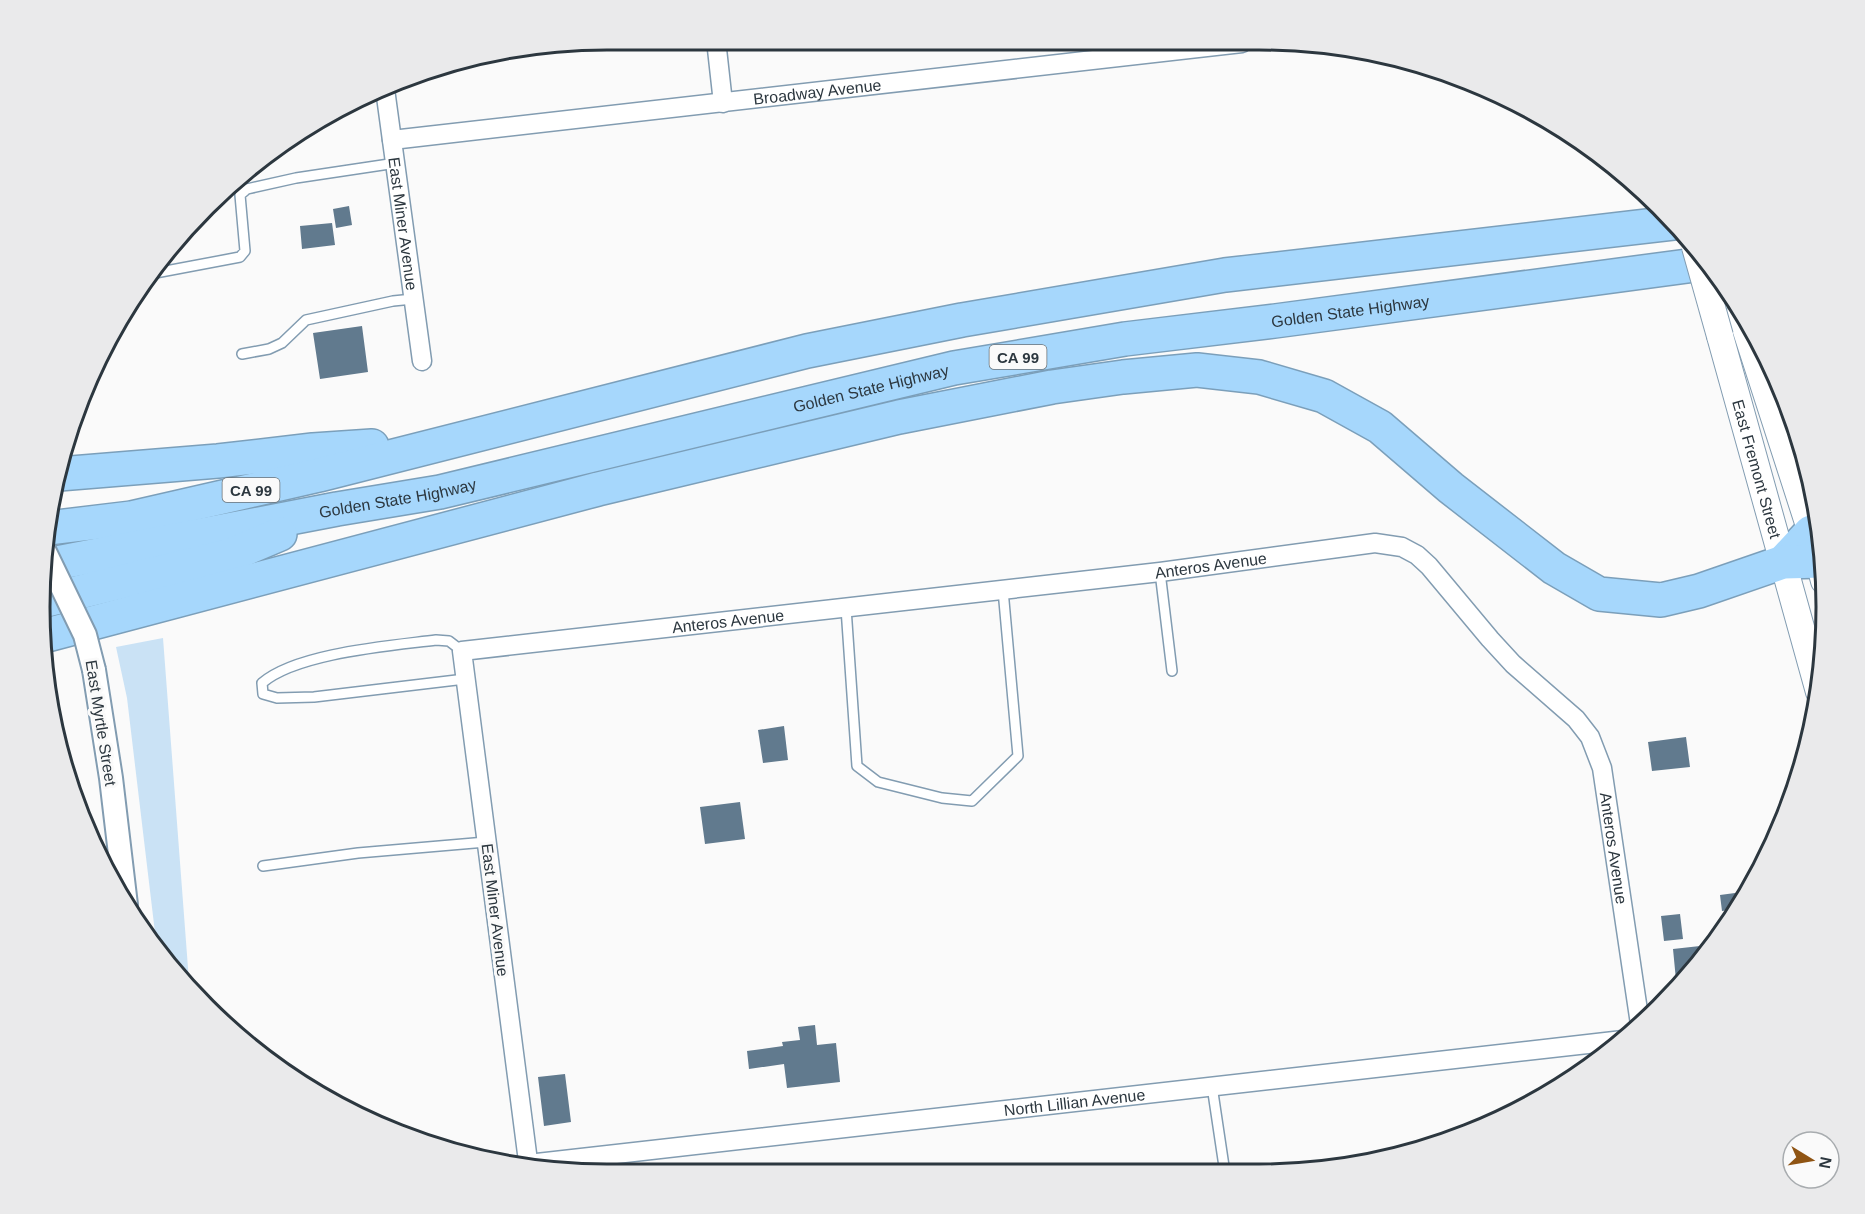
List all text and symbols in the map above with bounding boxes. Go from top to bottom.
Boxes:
street label: Broadway Avenue [752,76,882,107]
street label: East Miner Avenue [386,156,421,291]
street label: Golden State Highway [1270,292,1430,330]
road number: CA 99 [990,345,1046,369]
street label: Golden State Highway [791,361,950,415]
street label: East Fremont Street [1730,398,1785,541]
street label: Golden State Highway [318,475,478,521]
road number: CA 99 [222,478,280,502]
street label: Anteros Avenue [1154,549,1268,581]
street label: Anteros Avenue [671,606,785,636]
street label: East Myrtle Street [83,659,119,788]
street label: Anteros Avenue [1597,791,1631,905]
street label: East Miner Avenue [478,842,512,978]
street label: North Lillian Avenue [1003,1086,1146,1119]
north arrow [1781,1130,1841,1190]
text: N [1816,1155,1835,1170]

